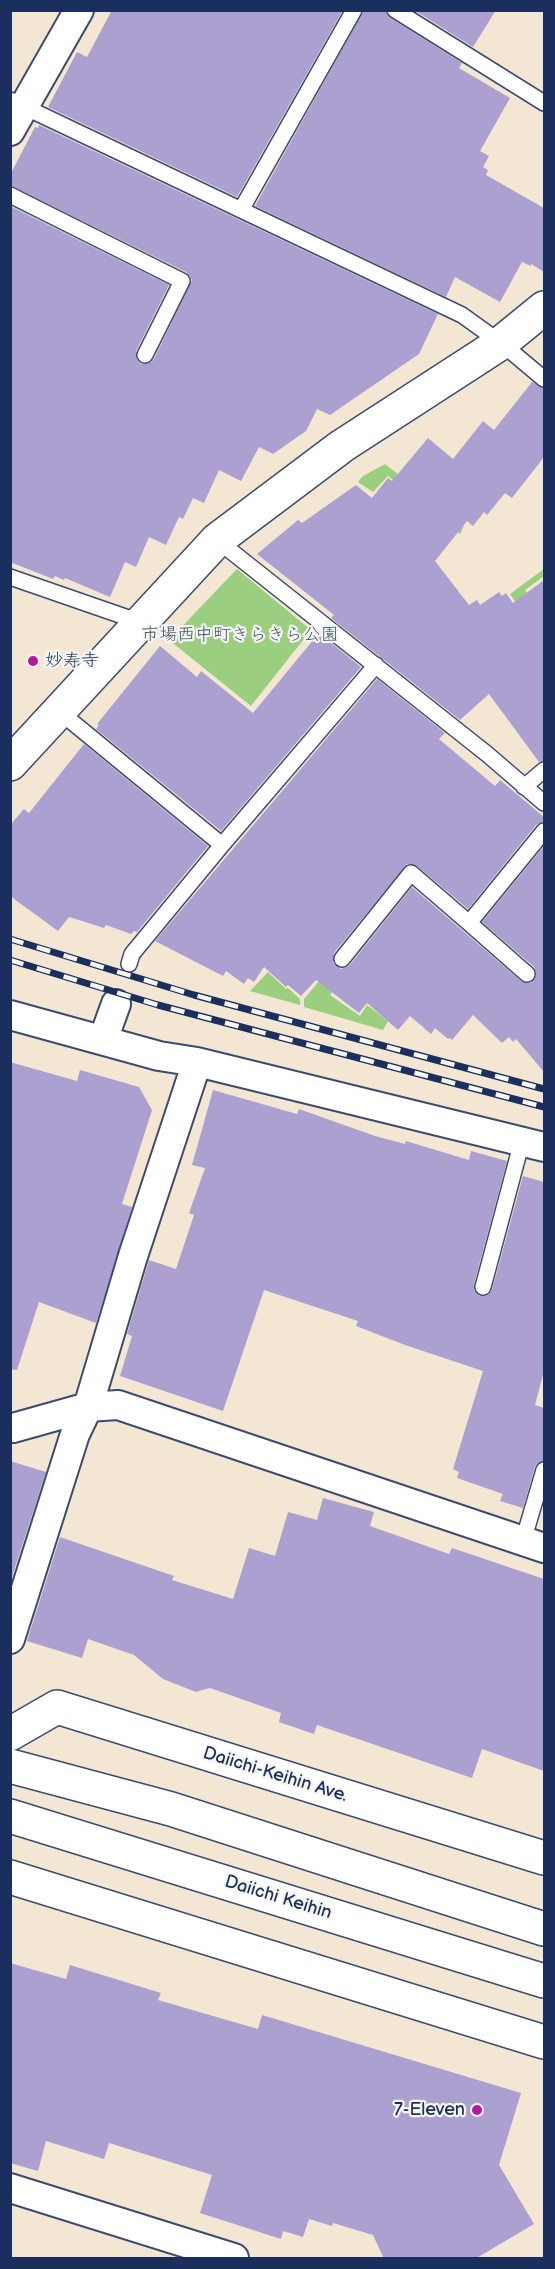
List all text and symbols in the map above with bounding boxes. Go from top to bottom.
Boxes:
park label: 市場西中町きらきら公園 [141,624,339,646]
place label: 妙寿寺 [45,650,99,672]
marker: 妙寿寺 [26,654,40,668]
street label: Daiichi-Keihin Ave. [200,1743,350,1807]
street label: Daiichi Keihin [222,1871,334,1925]
place label: 7-Eleven [394,2099,465,2121]
marker: 7-Eleven [470,2103,484,2117]

